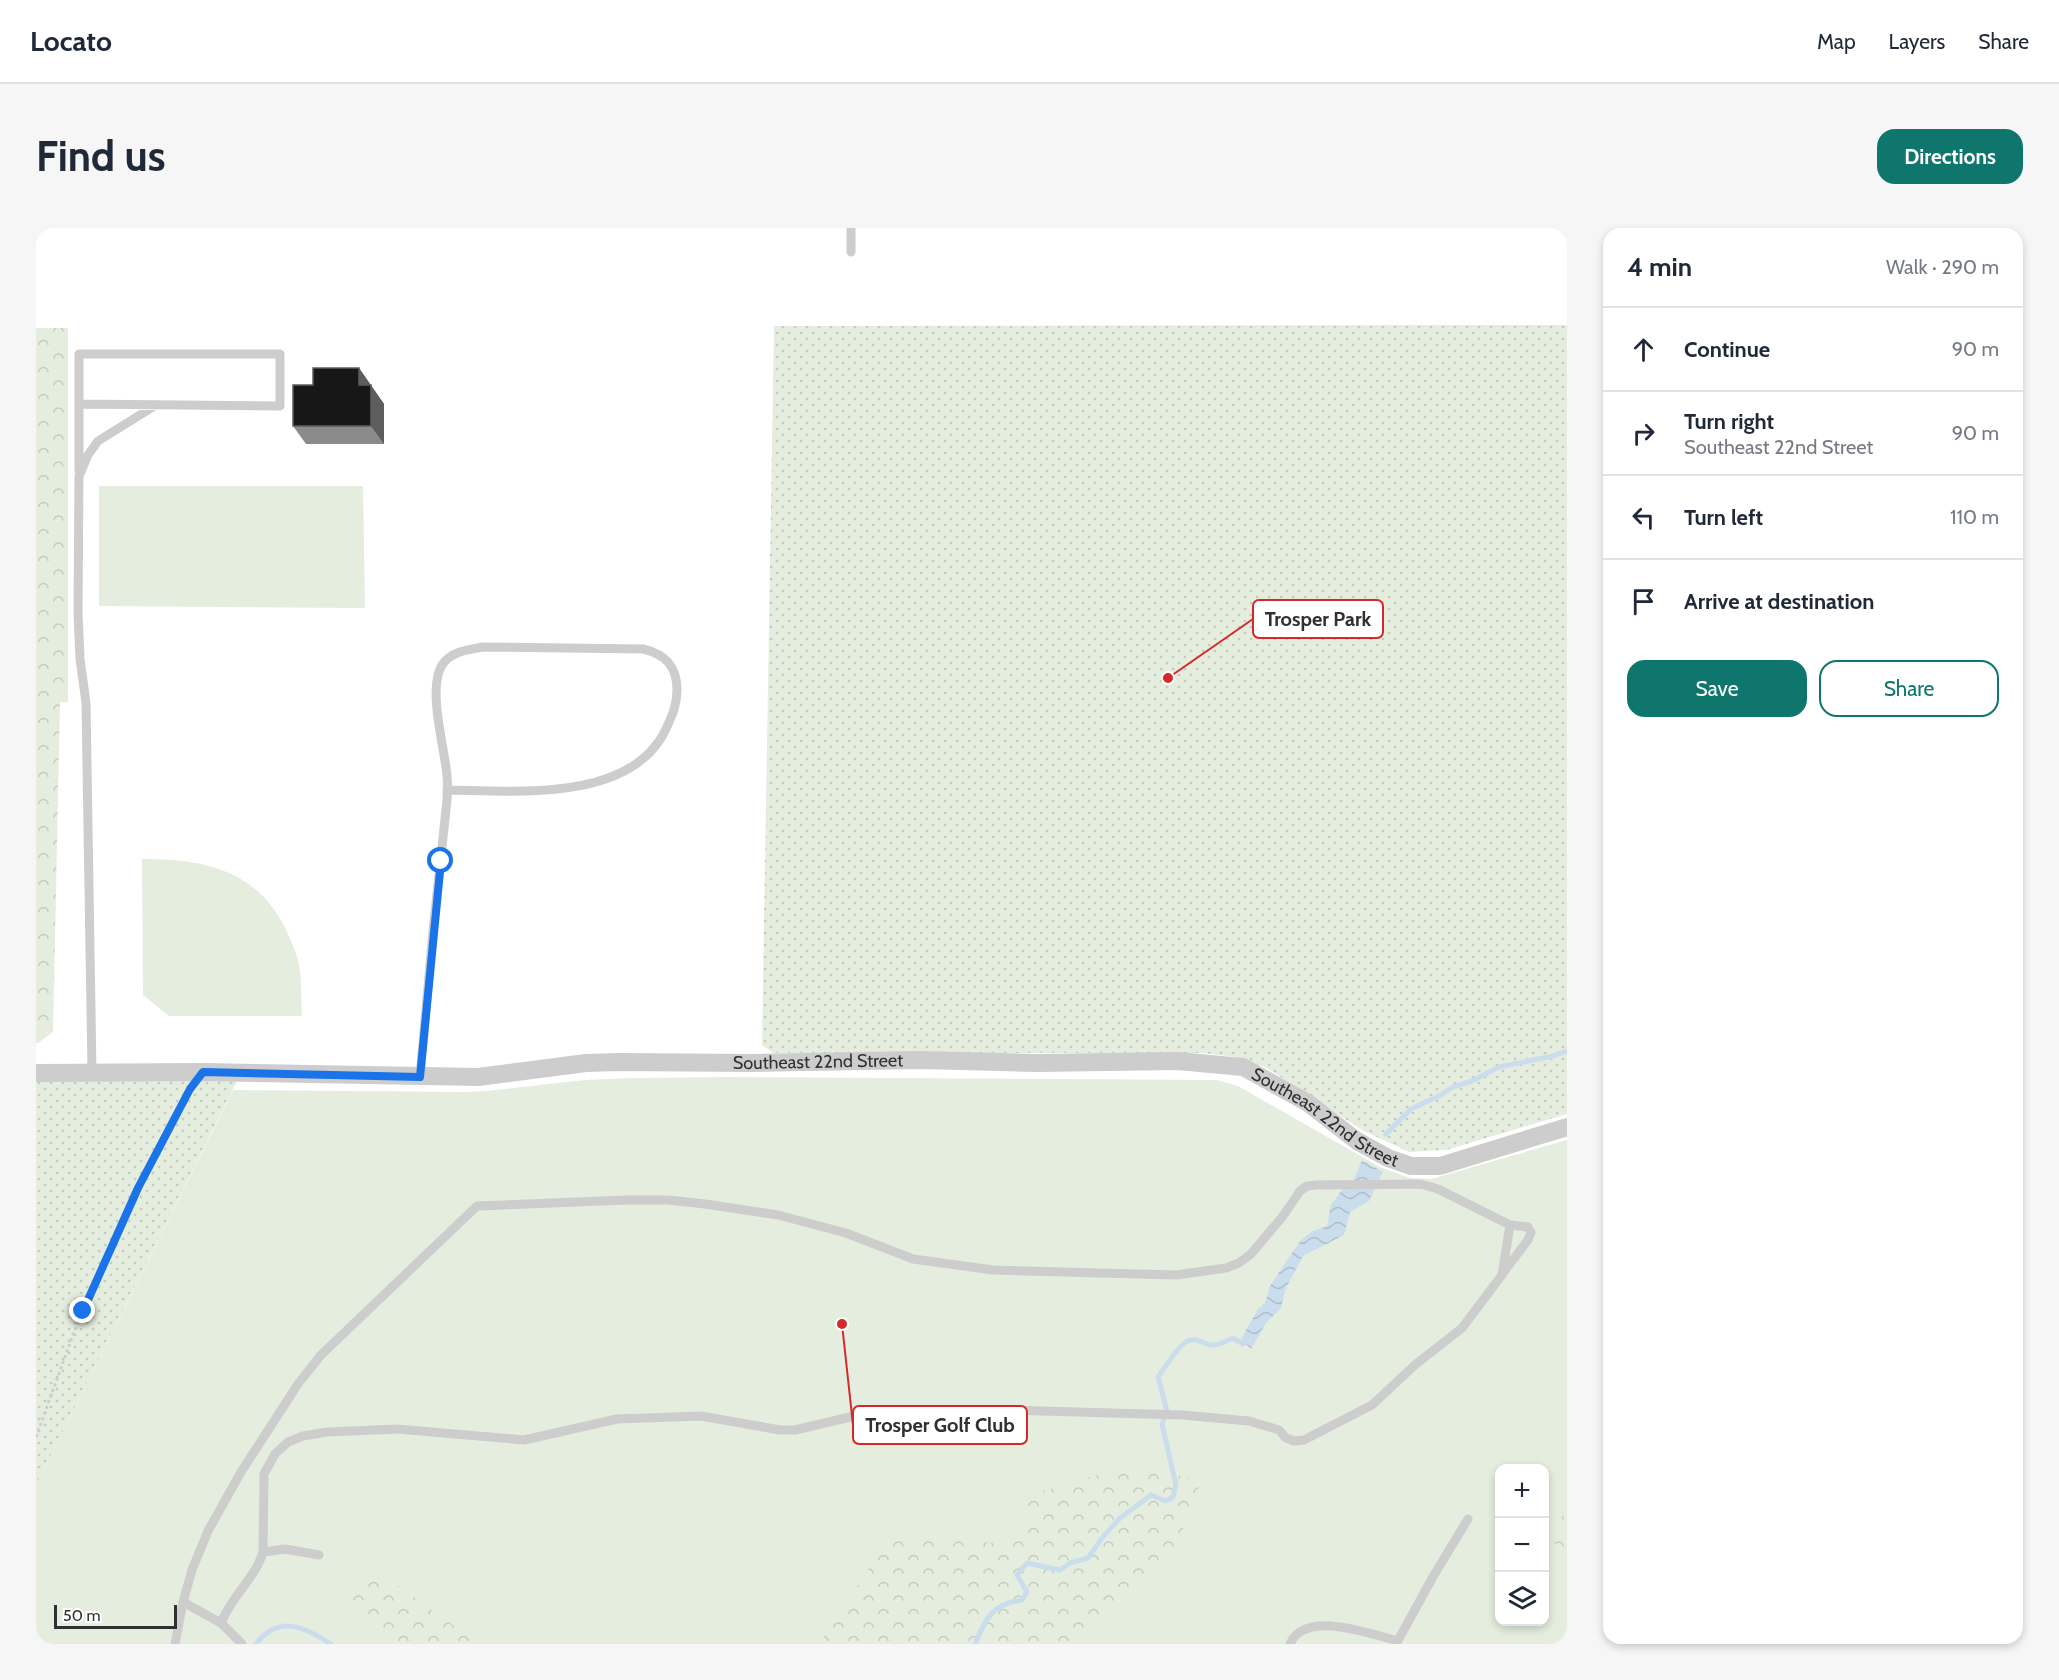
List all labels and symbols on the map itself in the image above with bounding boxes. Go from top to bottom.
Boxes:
callout: Trosper Park [1253,600,1383,638]
text: Trosper Park [1265,607,1372,631]
route start [427,847,453,873]
street label: Southeast 22nd Street [733,1049,903,1074]
street label: Southeast 22nd Street [1248,1063,1401,1172]
route end [69,1297,95,1323]
callout: Trosper Golf Club [853,1406,1027,1444]
text: Trosper Golf Club [865,1413,1015,1437]
scale bar [54,1602,177,1630]

